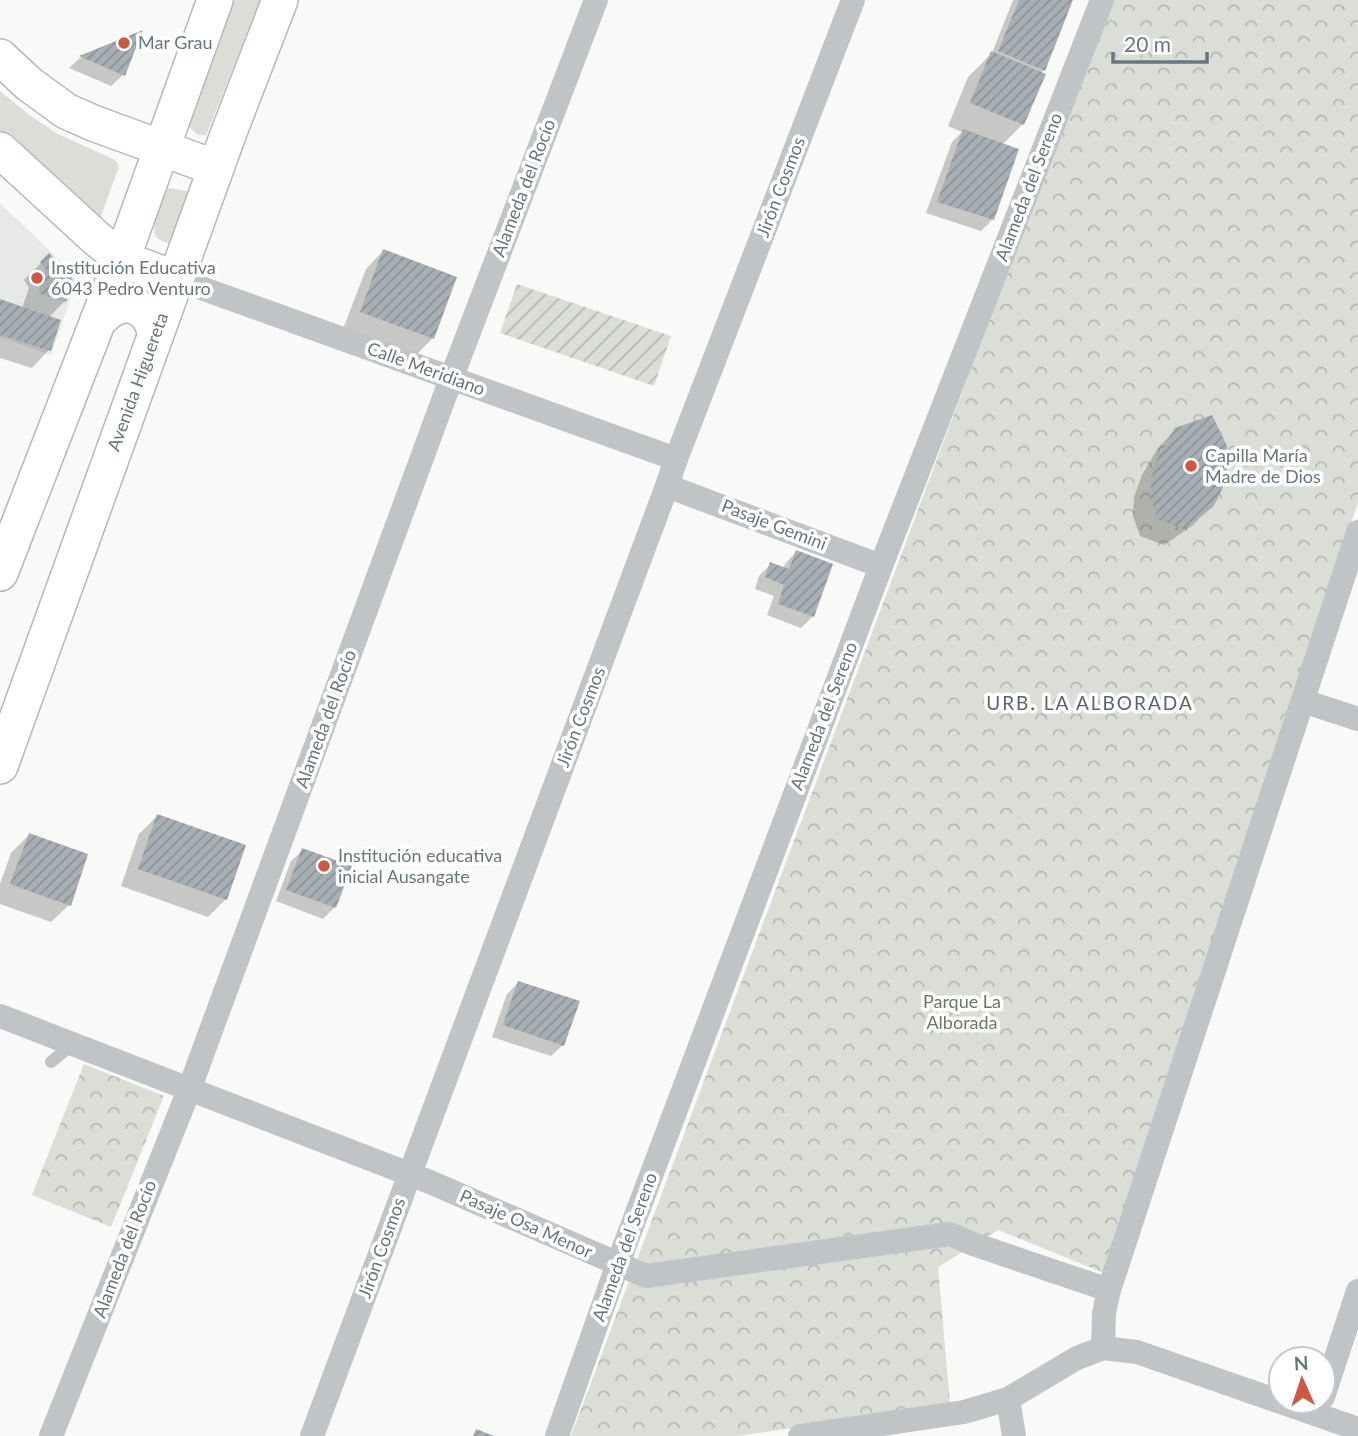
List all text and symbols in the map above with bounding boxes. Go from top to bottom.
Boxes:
scale bar [1113,21,1208,65]
place label: Mar Grau [138,31,213,53]
text: 20 m [1124,31,1171,56]
marker: Mar Grau [116,35,132,51]
street label: Alameda del Sereno [990,109,1066,264]
street label: Alameda del Rocío [487,116,559,260]
street label: Jirón Cosmos [751,133,809,240]
place label: Institución Educativa 6043 Pedro Venturo [51,256,216,299]
marker: Institución Educativa 6043 Pedro Venturo [29,270,45,286]
street label: Avenida Higuereta [102,309,172,454]
street label: Calle Meridiano [364,337,488,400]
place label: Capilla María Madre de Dios [1205,444,1321,487]
marker: Capilla María Madre de Dios [1183,458,1199,474]
street label: Pasaje Gemini [719,494,830,554]
street label: Alameda del Sereno [785,638,861,793]
street label: Alameda del Rocío [290,646,360,791]
street label: Jirón Cosmos [551,663,609,770]
district label: URB. LA ALBORADA [986,691,1194,714]
place label: Institución educativa inicial Ausangate [338,844,502,887]
marker: Institución educativa inicial Ausangate [316,858,332,874]
park label: Parque La Alborada [923,990,1001,1033]
street label: Alameda del Sereno [587,1169,661,1324]
street label: Alameda del Rocío [88,1177,160,1321]
street label: Pasaje Osa Menor [457,1184,597,1262]
street label: Jirón Cosmos [353,1194,410,1301]
north arrow [1267,1345,1337,1415]
text: N [1293,1351,1309,1374]

